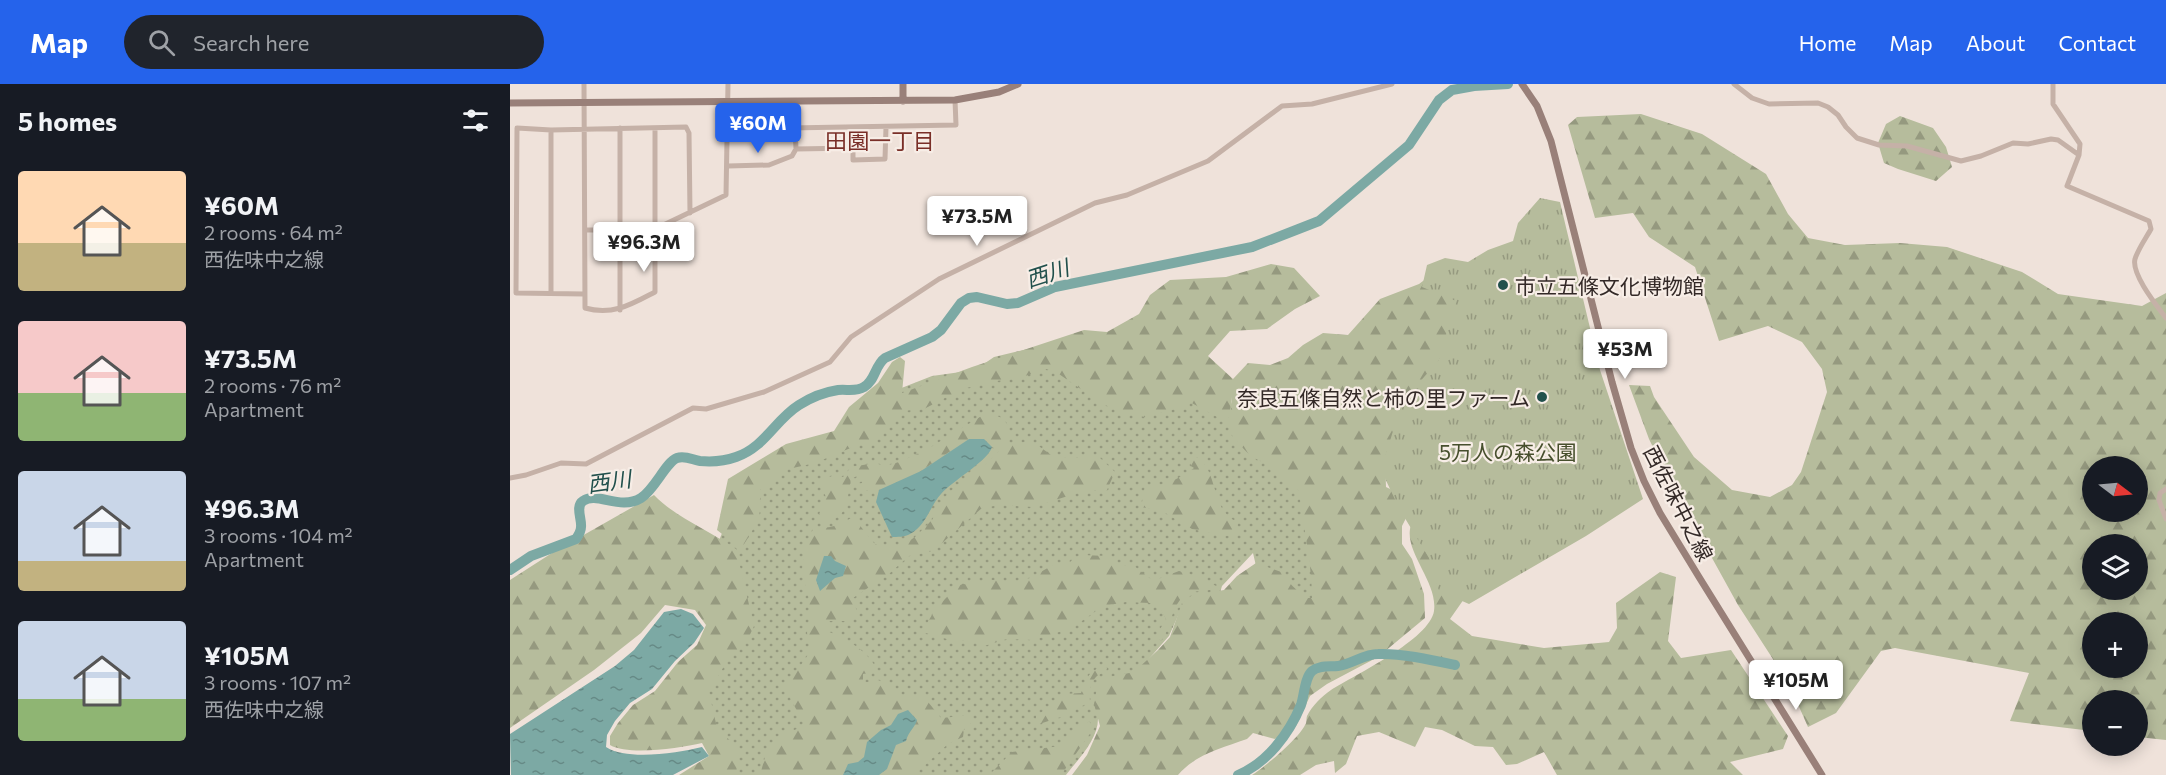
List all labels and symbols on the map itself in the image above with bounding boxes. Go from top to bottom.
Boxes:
pin: ¥60M [722,103,794,154]
district label: 田園一丁目 [825,127,935,154]
pin: ¥73.5M [928,196,1026,247]
pin: ¥96.3M [595,222,693,273]
water label: 西川 [1022,253,1074,293]
place label: 市立五條文化博物館 [1515,273,1704,298]
marker: 市立五條文化博物館 [1496,278,1510,292]
pin: ¥53M [1589,329,1661,380]
place label: 奈良五條自然と柿の里ファーム [1237,385,1530,410]
marker: 奈良五條自然と柿の里ファーム [1535,390,1549,404]
park label: 5万人の森公園 [1439,439,1577,464]
street label: 西佐味中之線 [1639,441,1719,565]
north arrow [2082,456,2148,522]
water label: 西川 [585,464,635,497]
pin: ¥105M [1754,660,1838,711]

